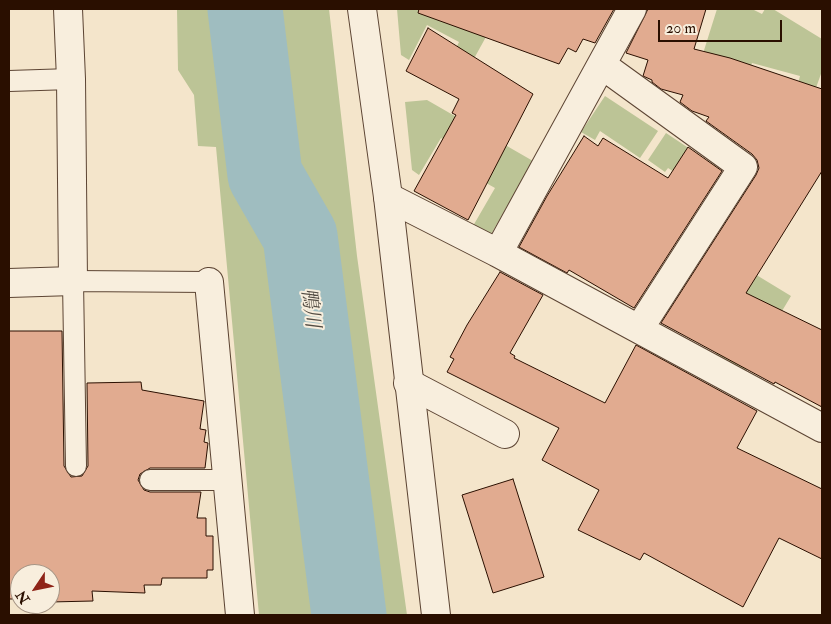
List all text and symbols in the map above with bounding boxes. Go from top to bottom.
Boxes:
scale bar [661,10,785,42]
text: 20 m [666,19,696,38]
water label: 鴨川 [295,287,323,329]
north arrow [10,564,60,614]
text: N [12,587,34,607]

